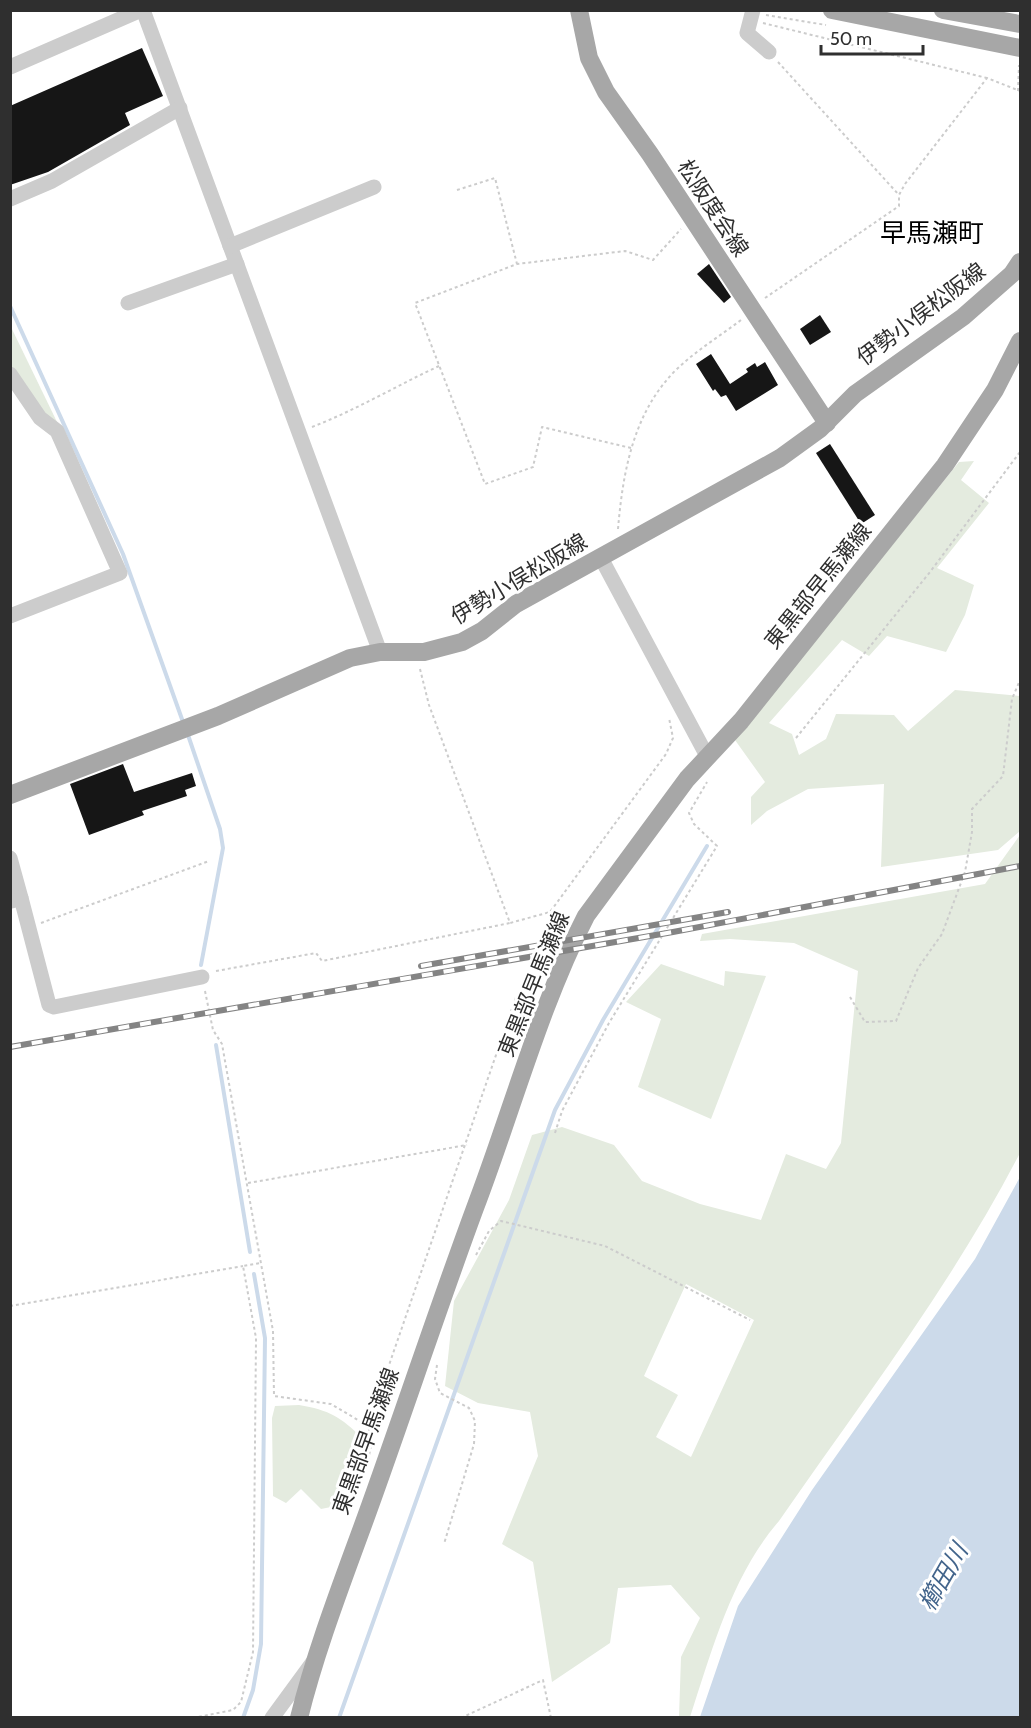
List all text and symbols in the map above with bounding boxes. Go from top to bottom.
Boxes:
scale bar [821,18,923,56]
text: 50 m [830,28,872,50]
street label: 松阪度会線 [672,155,754,261]
district label: 早馬瀬町 [880,217,984,249]
street label: 伊勢小俣松阪線 [851,257,991,371]
street label: 東黒部早馬瀬線 [759,518,877,654]
street label: 伊勢小俣松阪線 [446,528,592,630]
street label: 東黒部早馬瀬線 [493,908,575,1060]
street label: 東黒部早馬瀬線 [327,1364,405,1518]
water label: 櫛田川 [912,1536,975,1615]

